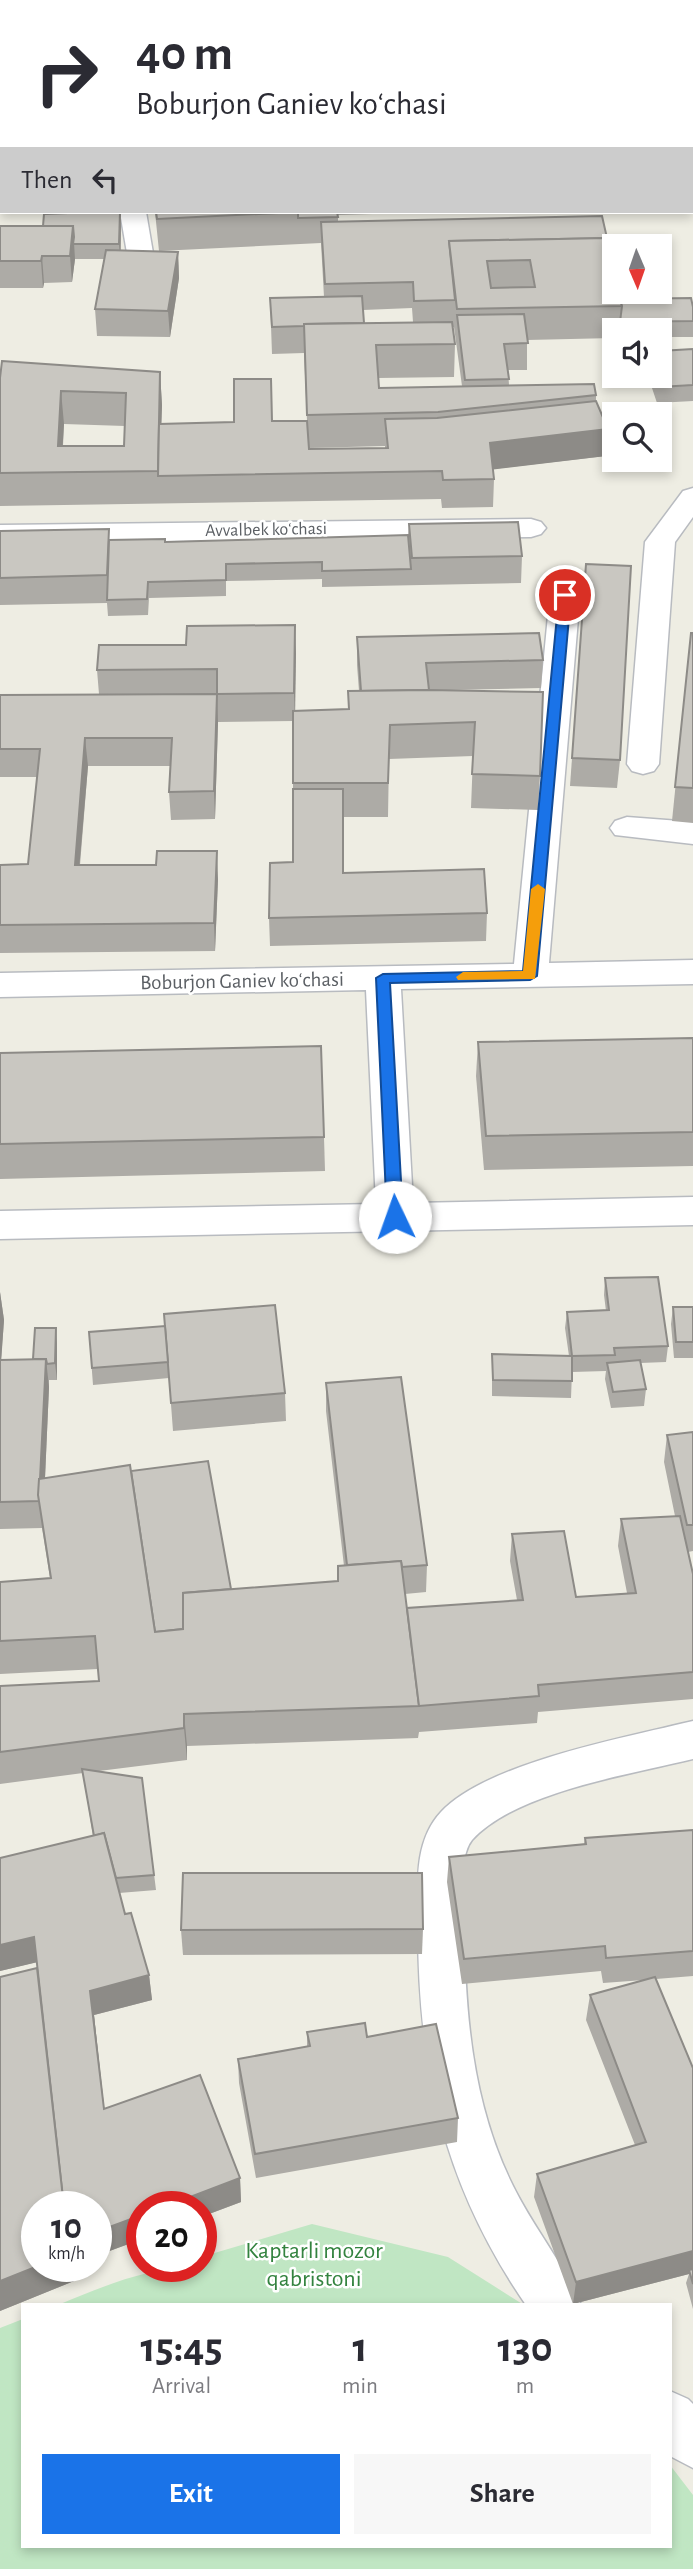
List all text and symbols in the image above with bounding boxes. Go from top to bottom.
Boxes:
icon: right [21,28,112,119]
text: 40 m [136,30,233,79]
text: Boburjon Ganiev koʻchasi [136,88,447,120]
icon: left [86,161,124,199]
text: Then [21,167,72,193]
north arrow [602,234,672,304]
map controls [602,234,672,472]
button: sound [602,318,672,388]
button: search [602,402,672,472]
street label: Avvalbek koʻchasi [205,520,327,540]
pin [535,565,595,625]
icon: arrive [546,576,584,614]
street label: Boburjon Ganiev koʻchasi [140,969,344,993]
position arrow [358,1180,432,1254]
speed limit sign: 20 [126,2191,217,2282]
text: 10 [51,2210,82,2245]
park label: Kaptarli mozor qabristoni [245,2239,383,2291]
text: km/h [48,2245,85,2263]
text: 15:45 [140,2327,223,2369]
text: 1 [352,2327,368,2369]
text: 130 [497,2327,553,2369]
text: Arrival [152,2375,211,2398]
text: min [342,2375,378,2398]
text: m [516,2375,534,2398]
button: Exit [42,2454,340,2534]
button: Share [354,2454,651,2534]

